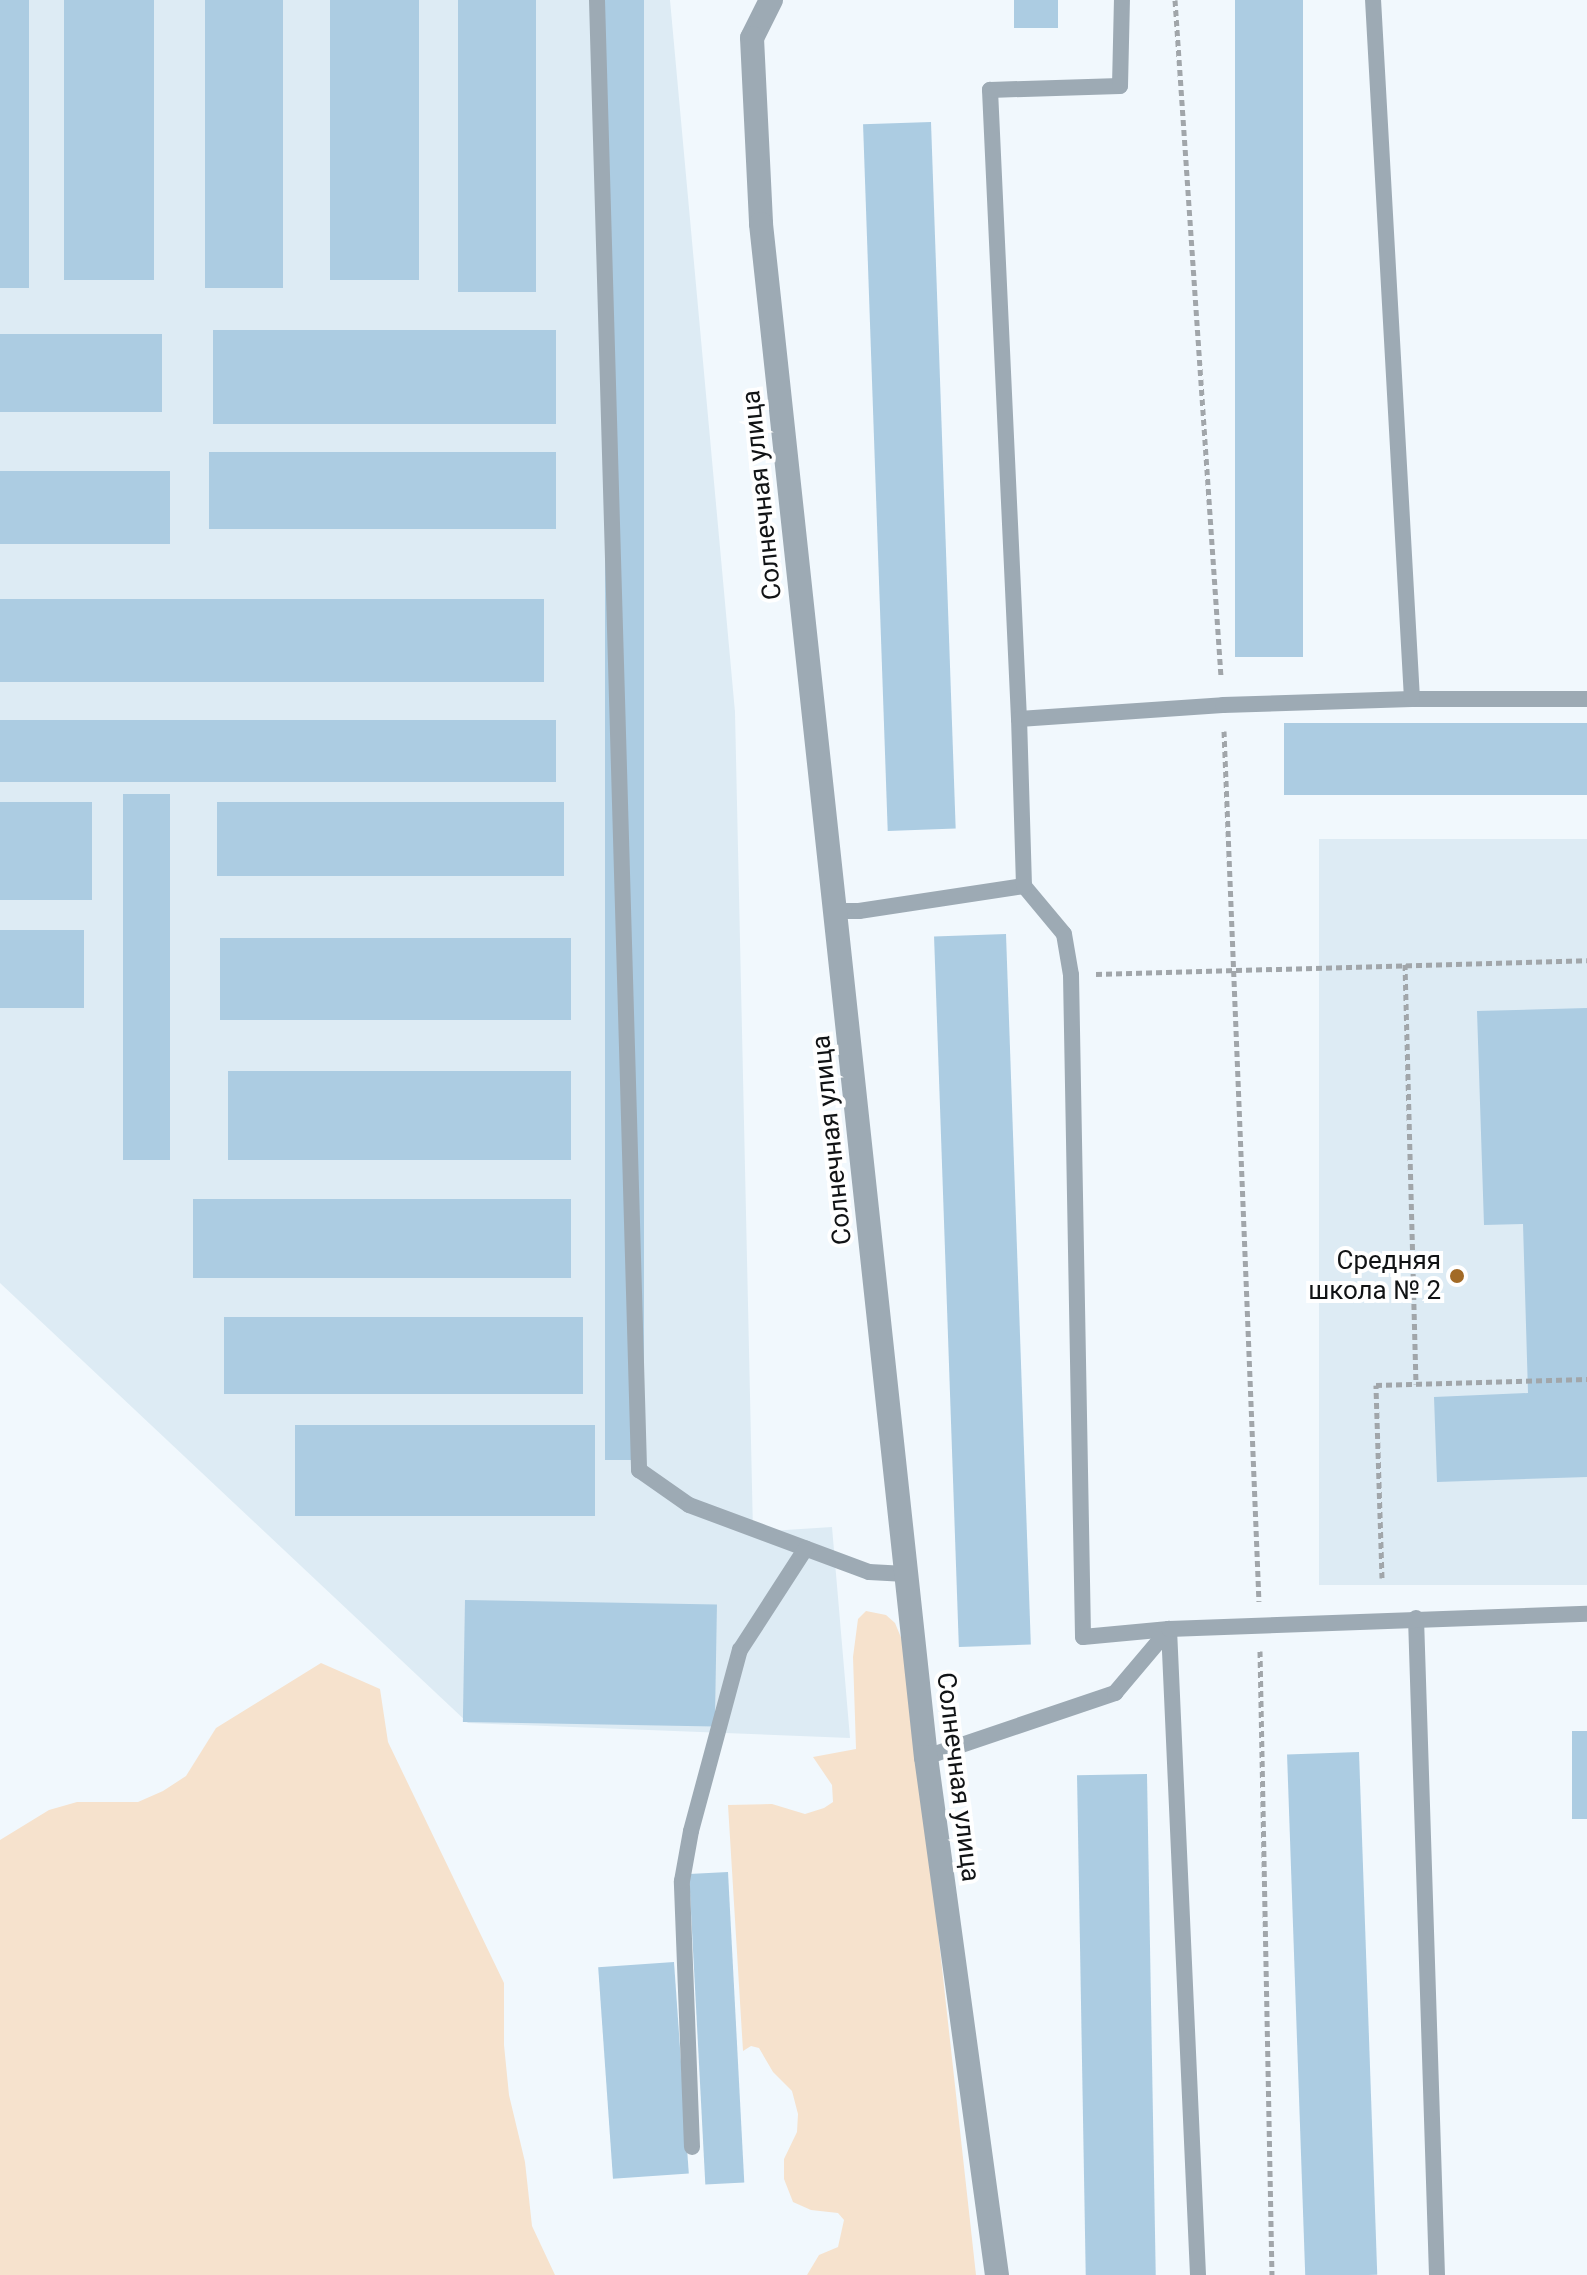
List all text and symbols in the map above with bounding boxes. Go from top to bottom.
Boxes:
street label: Солнечная улица [735,389,789,601]
street label: Солнечная улица [805,1034,859,1246]
place label: Средняя школа № 2 [1308,1245,1441,1306]
marker: Средняя школа № 2 [1448,1267,1466,1285]
street label: Солнечная улица [930,1671,986,1883]

